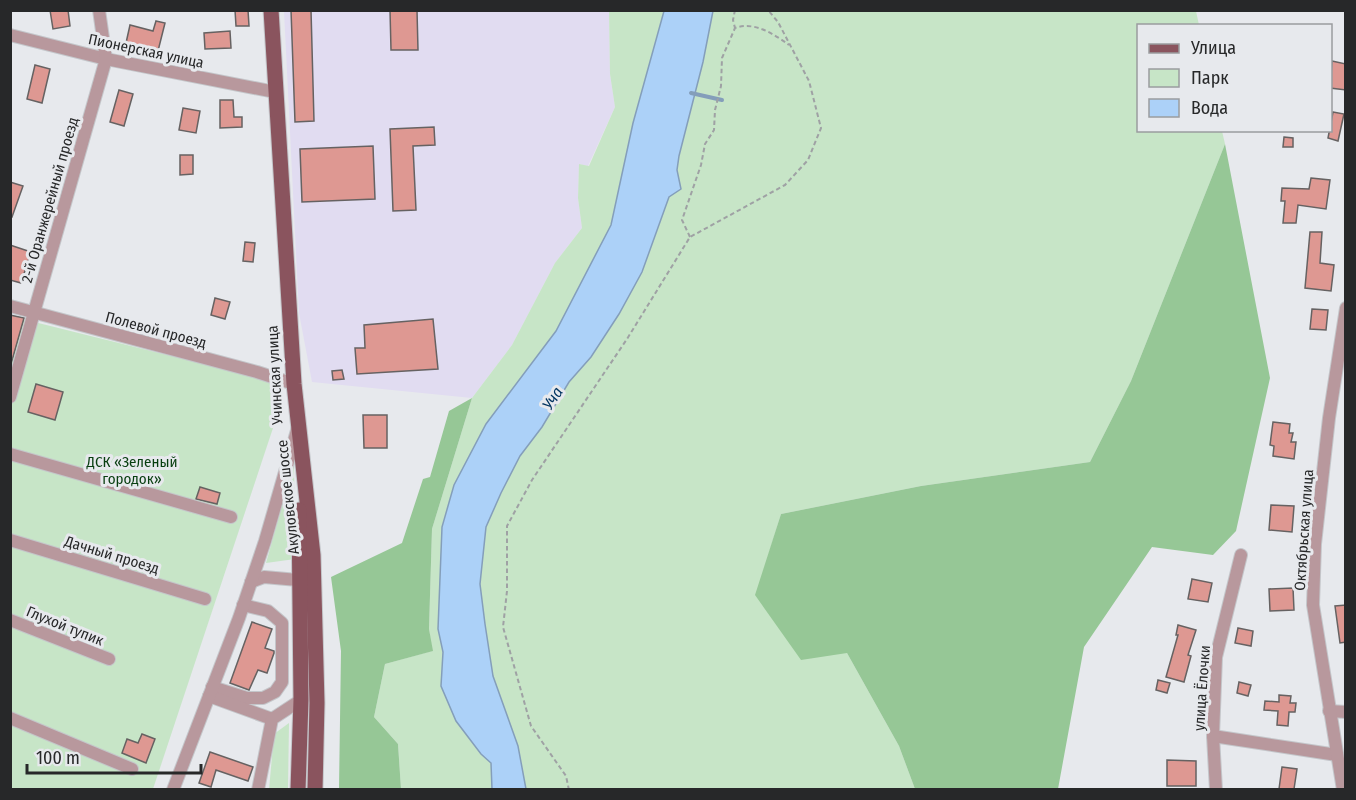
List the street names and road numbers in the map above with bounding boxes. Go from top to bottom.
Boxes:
street label: Пионерская улица [87,30,205,72]
street label: 2-й Оранжерейный проезд [18,115,82,285]
street label: Полевой проезд [104,308,208,352]
street label: Учинская улица [263,325,287,426]
street label: Акуловское шоссе [273,439,303,555]
street label: Октябрьская улица [1291,469,1317,591]
street label: Дачный проезд [62,532,161,578]
street label: Глухой тупик [24,602,106,650]
street label: улица Ёлочки [1190,644,1214,732]

